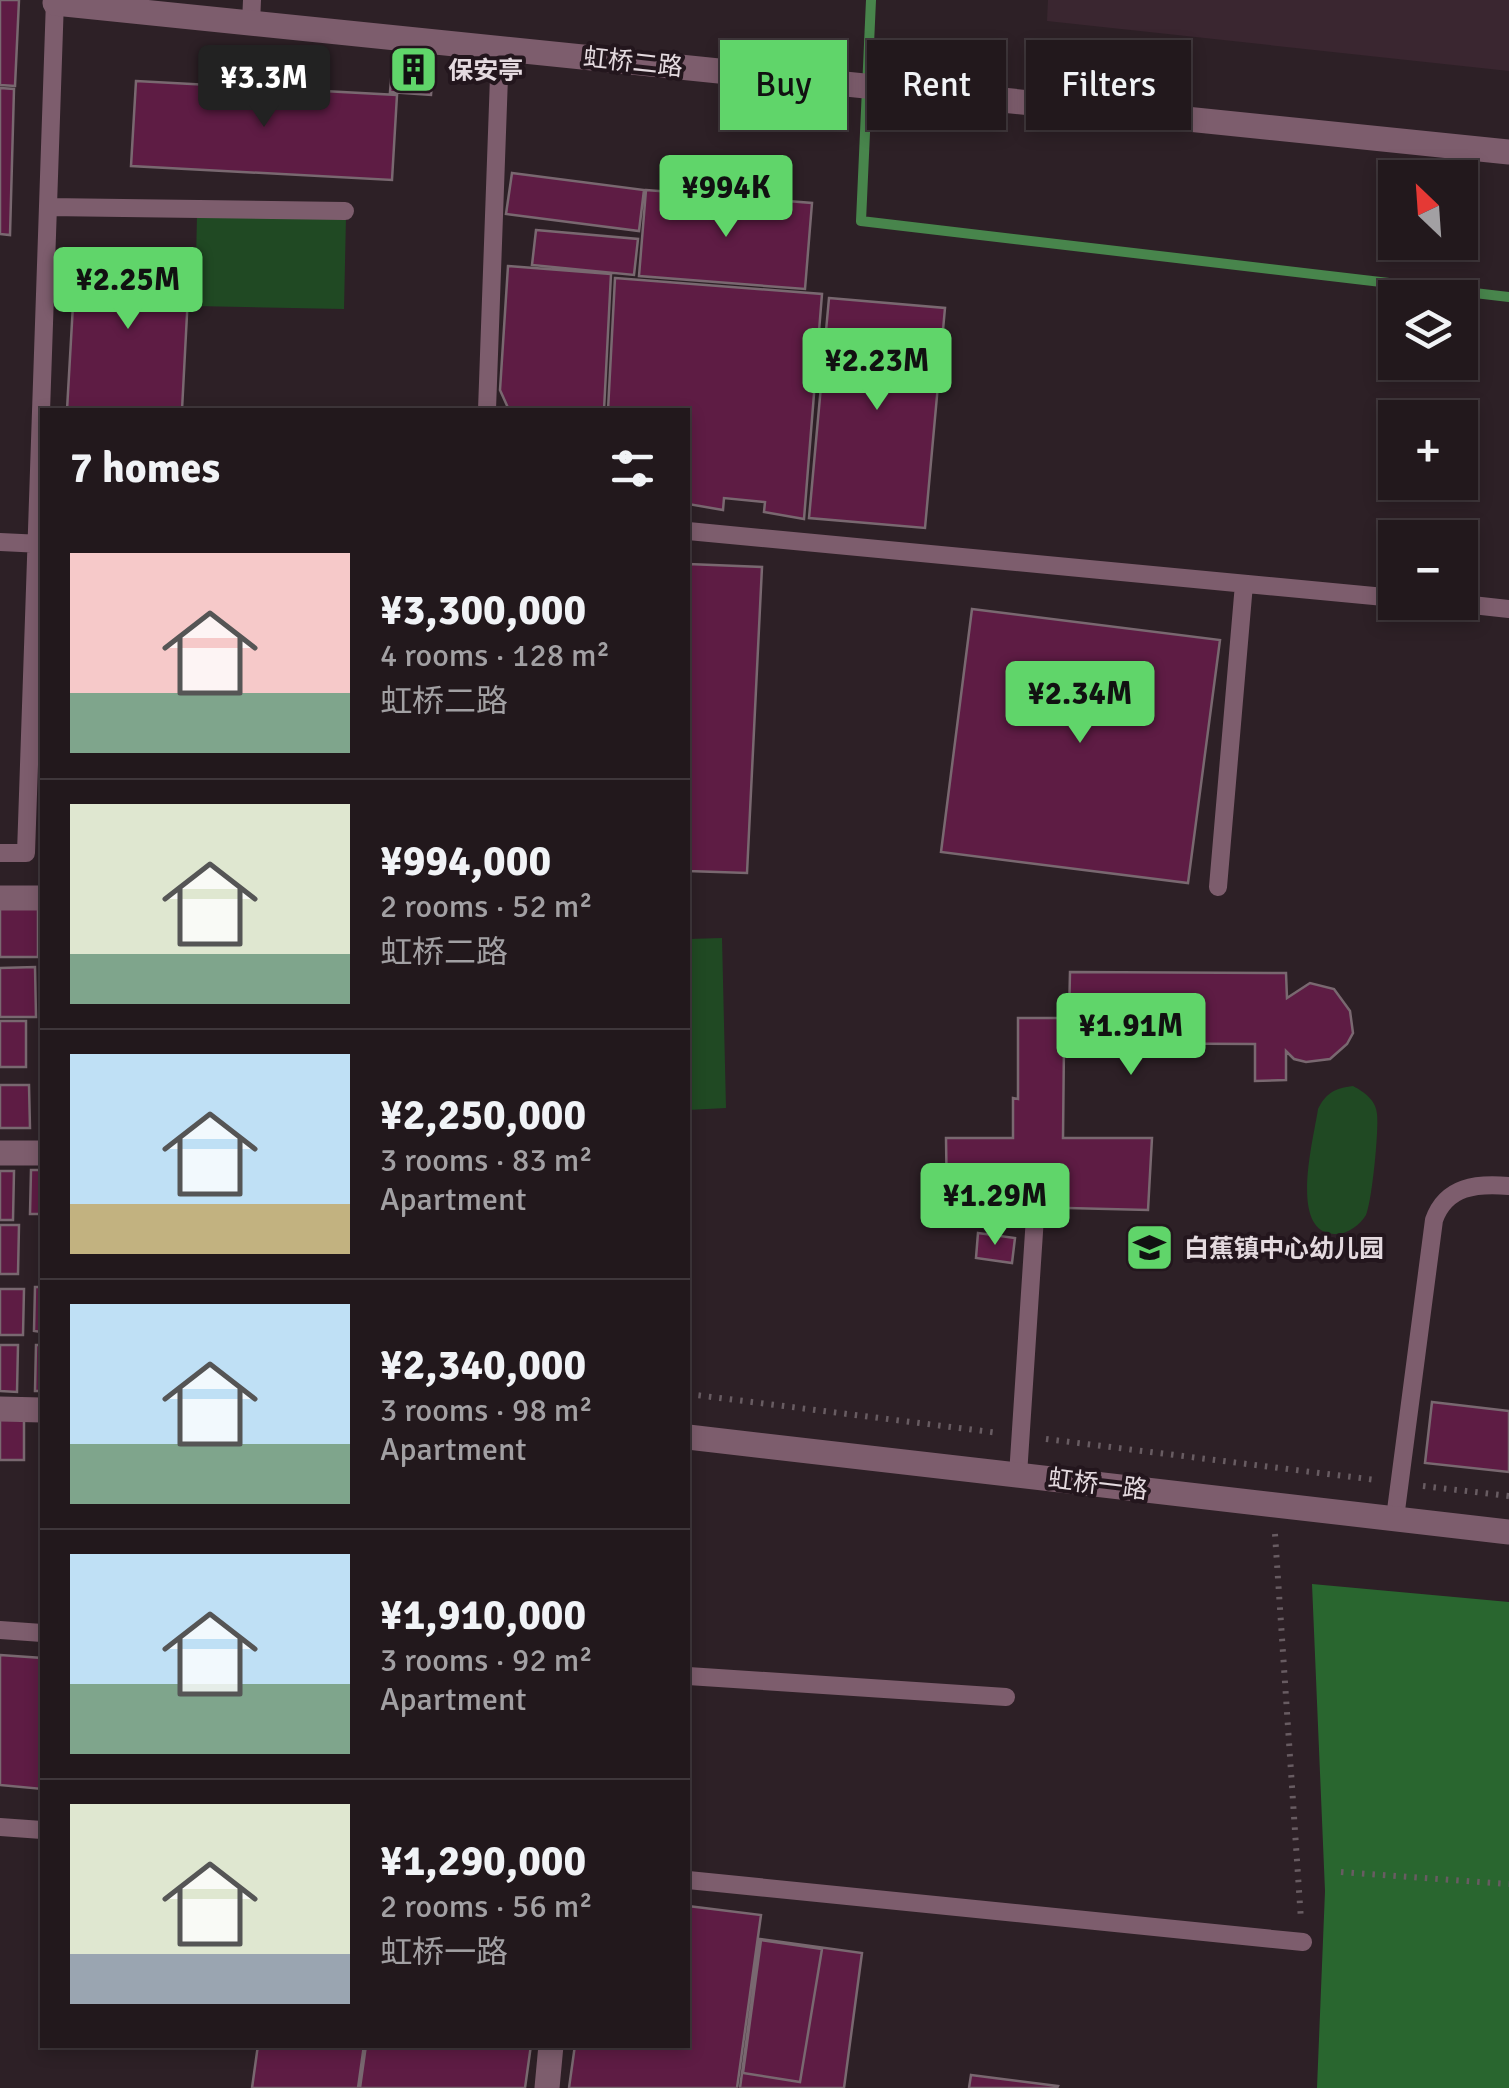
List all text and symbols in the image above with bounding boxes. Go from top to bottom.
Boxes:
chip: Buy [720,40,847,130]
chip: Rent [867,40,1006,130]
chip: Filters [1026,40,1191,130]
street label: 虹桥二路 [582,41,684,83]
building icon: 保安亭 [387,44,439,96]
pin: ¥3.3M [194,45,334,130]
place label: 保安亭 [448,55,523,86]
text: ¥3.3M [220,58,308,97]
pin: ¥994K [656,155,796,240]
north arrow [1378,160,1478,260]
map controls [1378,160,1478,620]
text: ¥994K [682,168,770,207]
pin: ¥2.25M [47,247,209,332]
text: ¥2.25M [76,260,180,299]
button: layers [1378,280,1478,380]
pin: ¥2.23M [796,328,958,413]
text: ¥2.23M [825,341,929,380]
button: + [1378,400,1478,500]
icon: filters [605,441,660,496]
text: 7 homes [70,443,220,494]
button: − [1378,520,1478,620]
text: ¥3,300,000 [380,585,586,636]
icon: home [150,593,270,713]
text: 4 rooms · 128 m² [380,636,610,675]
pin: ¥2.34M [999,661,1161,746]
text: ¥2.34M [1028,674,1132,713]
text: 虹桥二路 [380,682,508,721]
text: ¥994,000 [380,836,551,887]
icon: home [150,844,270,964]
text: 2 rooms · 52 m² [380,887,593,926]
text: 虹桥二路 [380,933,508,972]
pin: ¥1.91M [1050,993,1212,1078]
text: ¥1.91M [1079,1006,1183,1045]
text: ¥2,250,000 [380,1090,586,1141]
icon: home [150,1094,270,1214]
text: 3 rooms · 83 m² [380,1141,593,1180]
pin: ¥1.29M [914,1163,1076,1248]
text: ¥1.29M [943,1176,1047,1215]
text: Apartment [380,1180,527,1219]
school or university icon: 白蕉镇中心幼儿园 [1123,1222,1175,1274]
place label: 白蕉镇中心幼儿园 [1184,1233,1384,1264]
text: ¥2,340,000 [380,1340,586,1391]
icon: home [150,1344,270,1464]
text: 3 rooms · 98 m² [380,1391,593,1430]
text: Apartment [380,1430,527,1469]
street label: 虹桥一路 [1046,1463,1150,1505]
text: ¥1,910,000 [380,1590,586,1641]
icon: home [150,1594,270,1714]
text: 3 rooms · 92 m² [380,1641,593,1680]
text: Apartment [380,1680,527,1719]
text: ¥1,290,000 [380,1836,586,1887]
icon: home [150,1844,270,1964]
text: 2 rooms · 56 m² [380,1887,593,1926]
text: 虹桥一路 [380,1933,508,1972]

